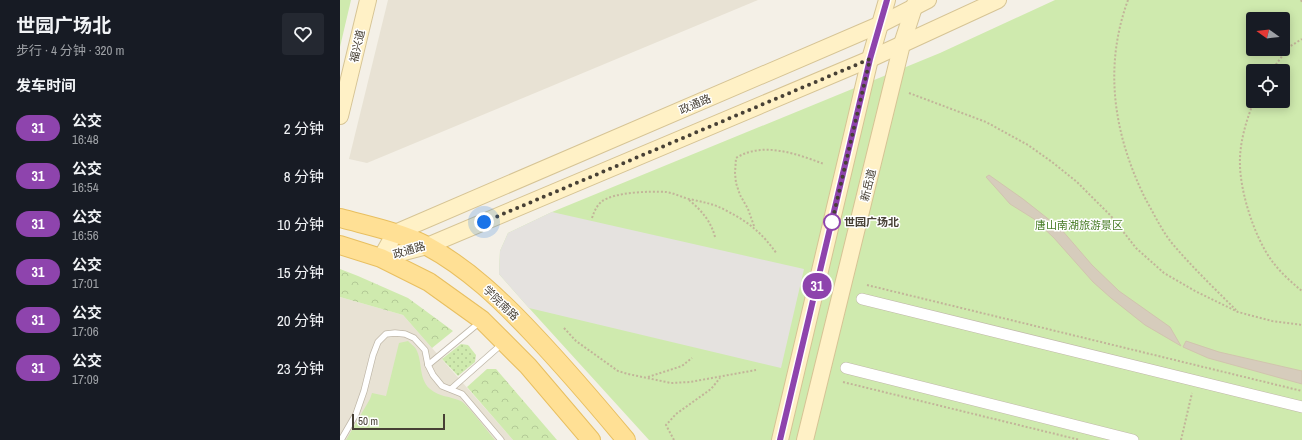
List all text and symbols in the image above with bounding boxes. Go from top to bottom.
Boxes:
text: 世园广场北 [16,12,111,38]
north arrow [1246,12,1290,56]
map controls [1246,12,1290,108]
button: heart [282,13,324,55]
street label: 福兴道 [346,28,368,64]
text: 步行 · 4 分钟 · 320 m [16,42,124,59]
button: locate [1246,64,1290,108]
text: 发车时间 [16,75,76,96]
street label: 政通路 [677,91,713,117]
text: 公交 [72,110,102,131]
text: 2 分钟 [284,118,324,139]
text: 31 [32,119,44,137]
text: 16:48 [72,131,99,148]
text: 公交 [72,158,102,179]
text: 8 分钟 [284,166,324,187]
text: 31 [32,167,44,185]
street label: 新岳道 [857,167,879,203]
text: 16:54 [72,179,99,196]
text: 公交 [72,206,102,227]
your location [474,212,494,232]
marker: 世园广场北 [823,213,841,231]
text: 10 分钟 [277,214,324,235]
text: 31 [32,215,44,233]
place label: 世园广场北 [844,215,899,229]
park label: 唐山南湖旅游景区 [1035,218,1123,232]
text: 16:56 [72,227,99,244]
street label: 政通路 [391,239,427,261]
text: 公交 [72,254,102,275]
text: 15 分钟 [277,262,324,283]
text: 31 [32,263,44,281]
line badge: 31 [799,273,835,299]
text: 17:01 [72,275,99,292]
text: 31 [811,277,823,295]
street label: 学院南路 [480,283,522,323]
text: 公交 [72,302,102,323]
text: 20 分钟 [277,310,324,331]
text: 31 [32,311,44,329]
text: 17:06 [72,323,99,340]
text: 公交 [72,350,102,371]
text: 23 分钟 [277,358,324,379]
text: 31 [32,359,44,377]
text: 17:09 [72,371,99,388]
scale bar [352,412,445,431]
text: 50 m [358,414,378,428]

